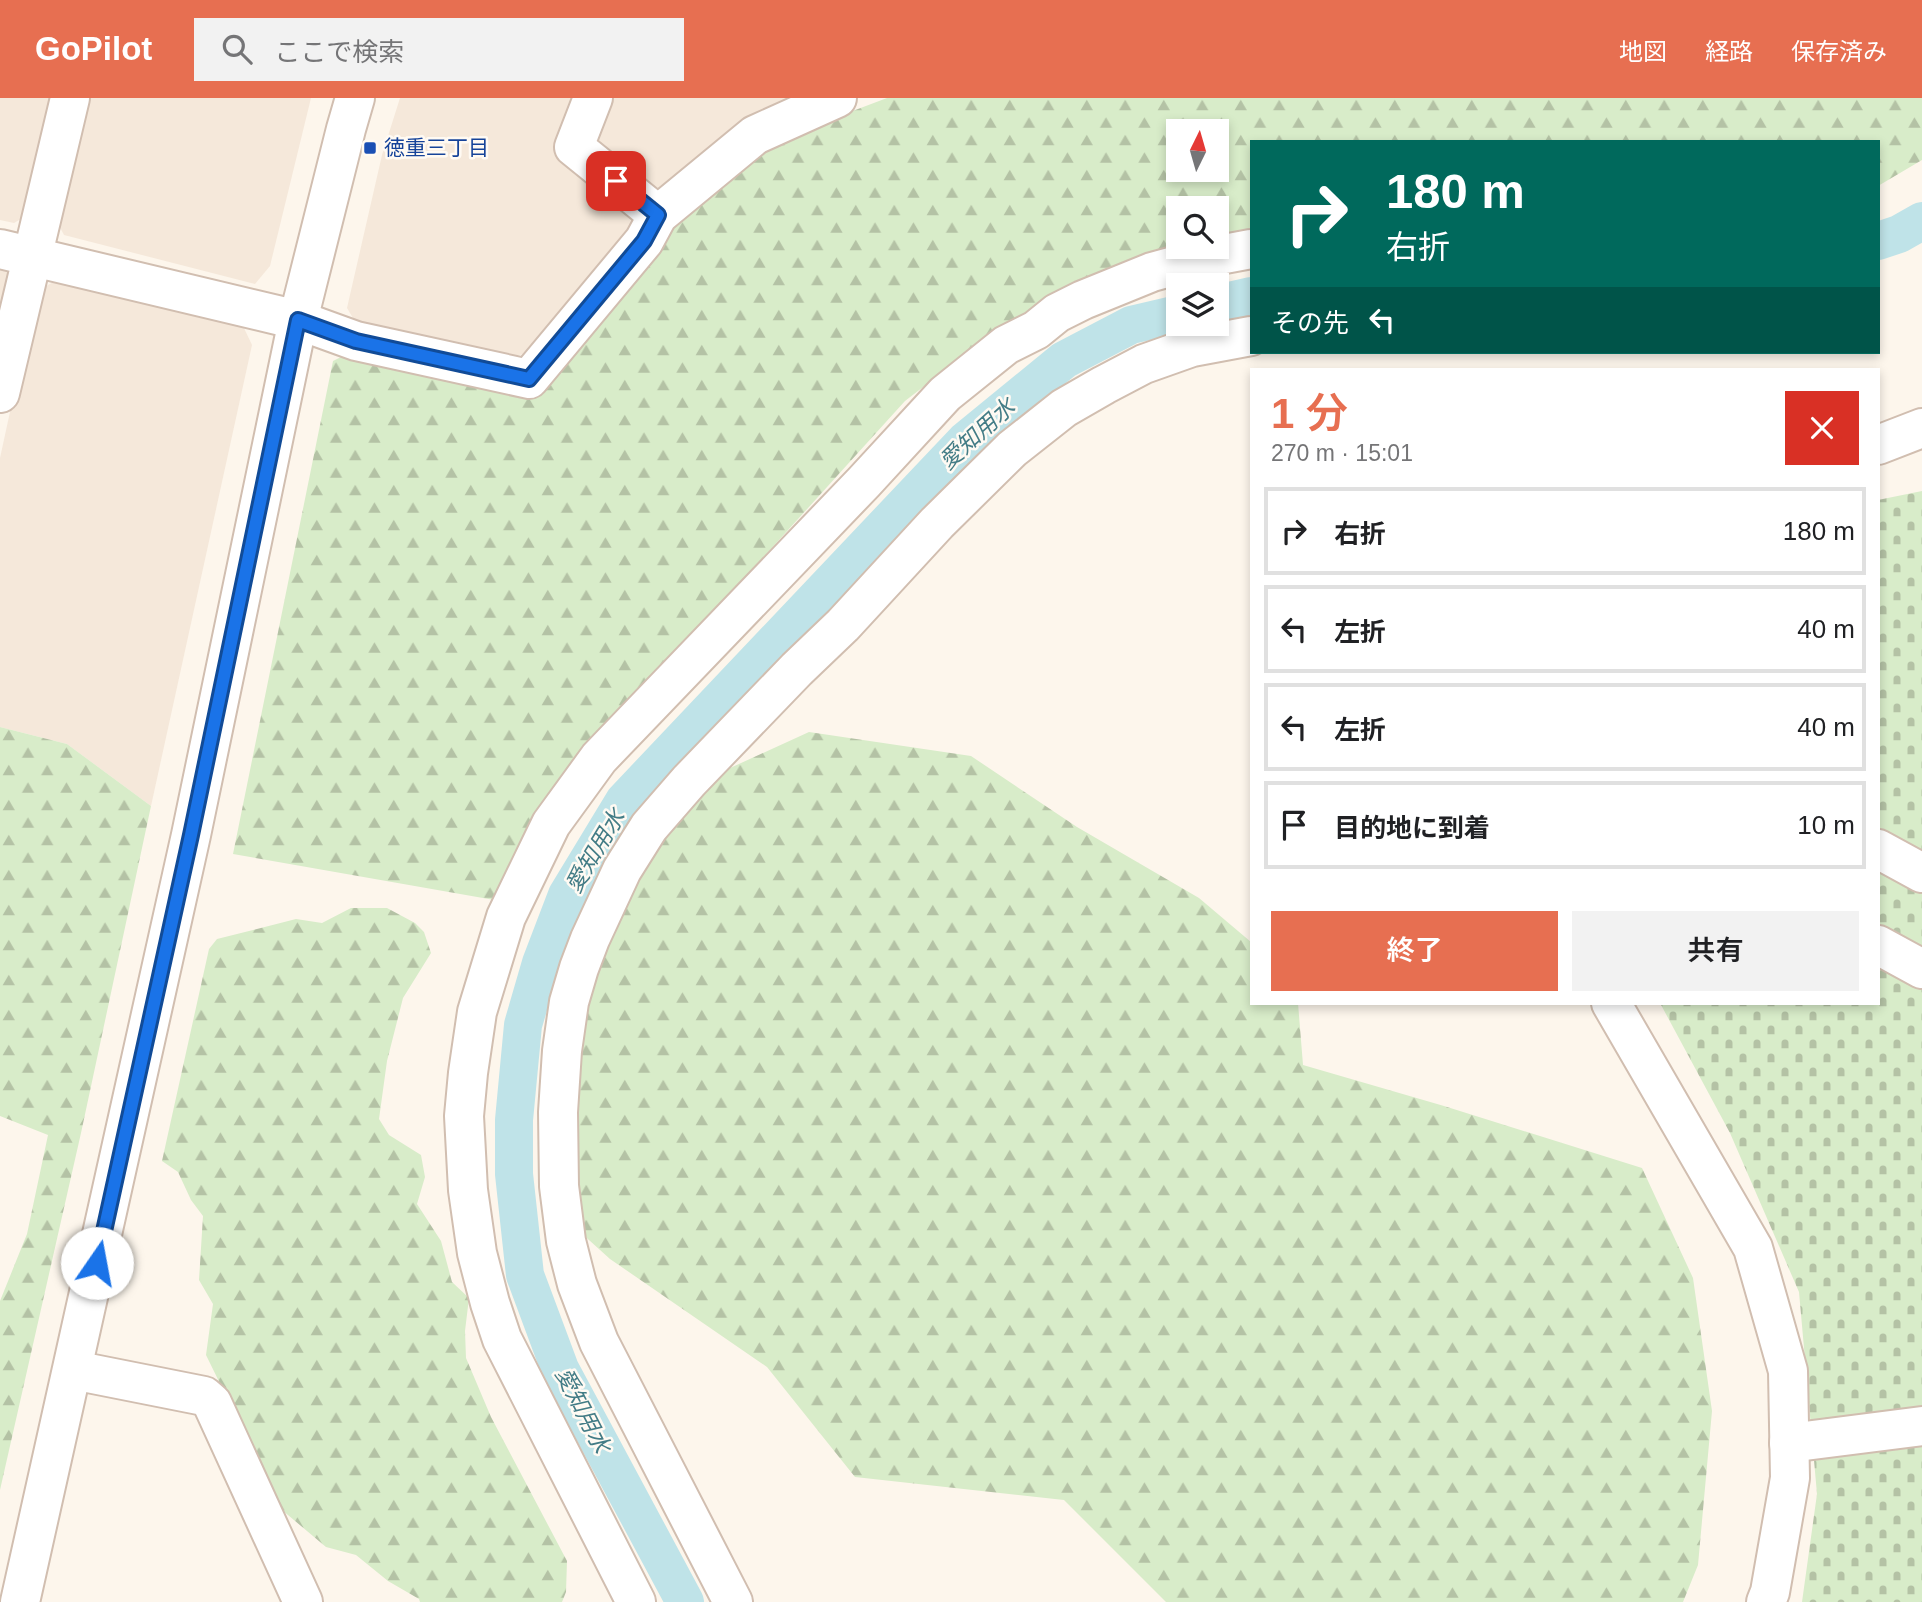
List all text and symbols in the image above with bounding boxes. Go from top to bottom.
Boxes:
search box [194,18,684,81]
text: GoPilot [35,30,152,67]
icon: search [218,30,256,68]
text: ここで検索 [274,37,404,67]
text: 地図 [1619,38,1667,65]
text: 経路 [1705,38,1753,65]
text: 保存済み [1791,38,1887,65]
north arrow [1166,119,1228,182]
map controls [1166,119,1229,336]
place label: 徳重三丁目 [384,136,489,159]
marker: 徳重三丁目 [362,140,378,156]
pin [586,151,646,211]
icon: arrive [597,162,635,200]
text: 180 m [1386,164,1525,218]
icon: right [1271,168,1362,259]
button: search [1166,196,1229,259]
text: 右折 [1386,229,1450,265]
button: layers [1166,273,1229,336]
icon: left [1363,301,1401,339]
text: その先 [1271,308,1349,338]
text: 1 分 [1271,390,1348,437]
button: close [1785,391,1859,465]
water label: 愛知用水 [934,392,1022,474]
text: 270 m · 15:01 [1271,440,1413,466]
icon: right [1275,512,1313,550]
text: 180 m [1783,516,1855,546]
text: 右折 [1334,519,1386,549]
icon: left [1275,610,1313,648]
text: 40 m [1797,614,1855,644]
text: 左折 [1334,617,1386,647]
icon: left [1275,708,1313,746]
text: 40 m [1797,712,1855,742]
text: 左折 [1334,715,1386,745]
water label: 愛知用水 [560,802,631,897]
icon: arrive [1275,806,1313,844]
text: 10 m [1797,810,1855,840]
text: 目的地に到着 [1334,813,1490,843]
button: 終了 [1271,911,1558,991]
button: 共有 [1572,911,1859,991]
position arrow [60,1226,134,1300]
water label: 愛知用水 [551,1363,617,1460]

